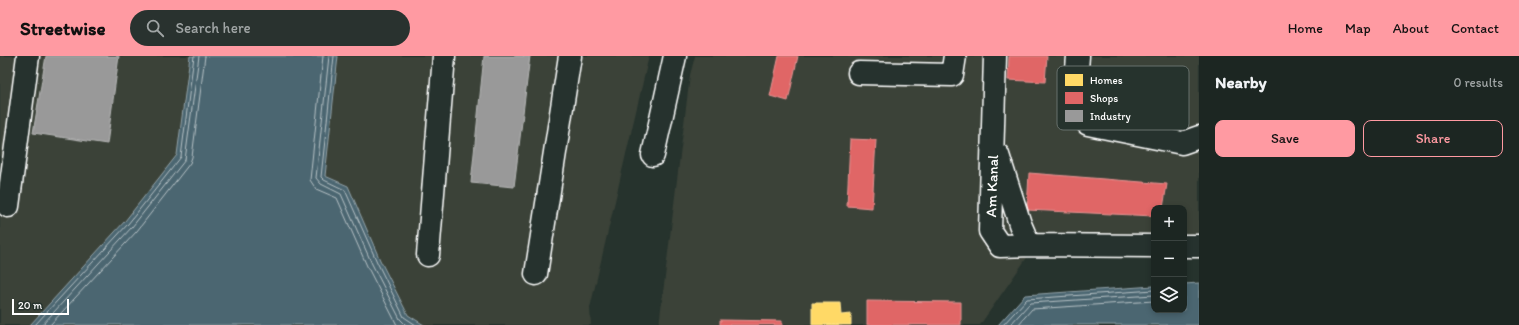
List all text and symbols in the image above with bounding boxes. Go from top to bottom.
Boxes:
search box [130,10,410,46]
text: Streetwise [20,17,106,40]
icon: search [144,17,166,39]
text: Search here [176,19,251,37]
text: Home [1288,20,1323,37]
text: Map [1345,20,1371,37]
text: About [1393,20,1429,37]
text: Contact [1451,20,1499,37]
legend [1057,66,1189,130]
text: Nearby [1215,72,1267,92]
text: Homes [1090,74,1123,87]
text: 0 results [1453,75,1503,90]
text: Shops [1090,92,1118,105]
text: Industry [1090,110,1132,123]
button: Save [1215,120,1355,157]
button: Share [1363,120,1503,157]
street label: Am Kanal [982,154,1002,218]
map controls [1151,205,1187,313]
button: + [1151,205,1187,241]
button: − [1151,241,1187,277]
button: layers [1151,277,1187,313]
scale bar [12,297,69,316]
text: 20 m [18,299,42,312]

